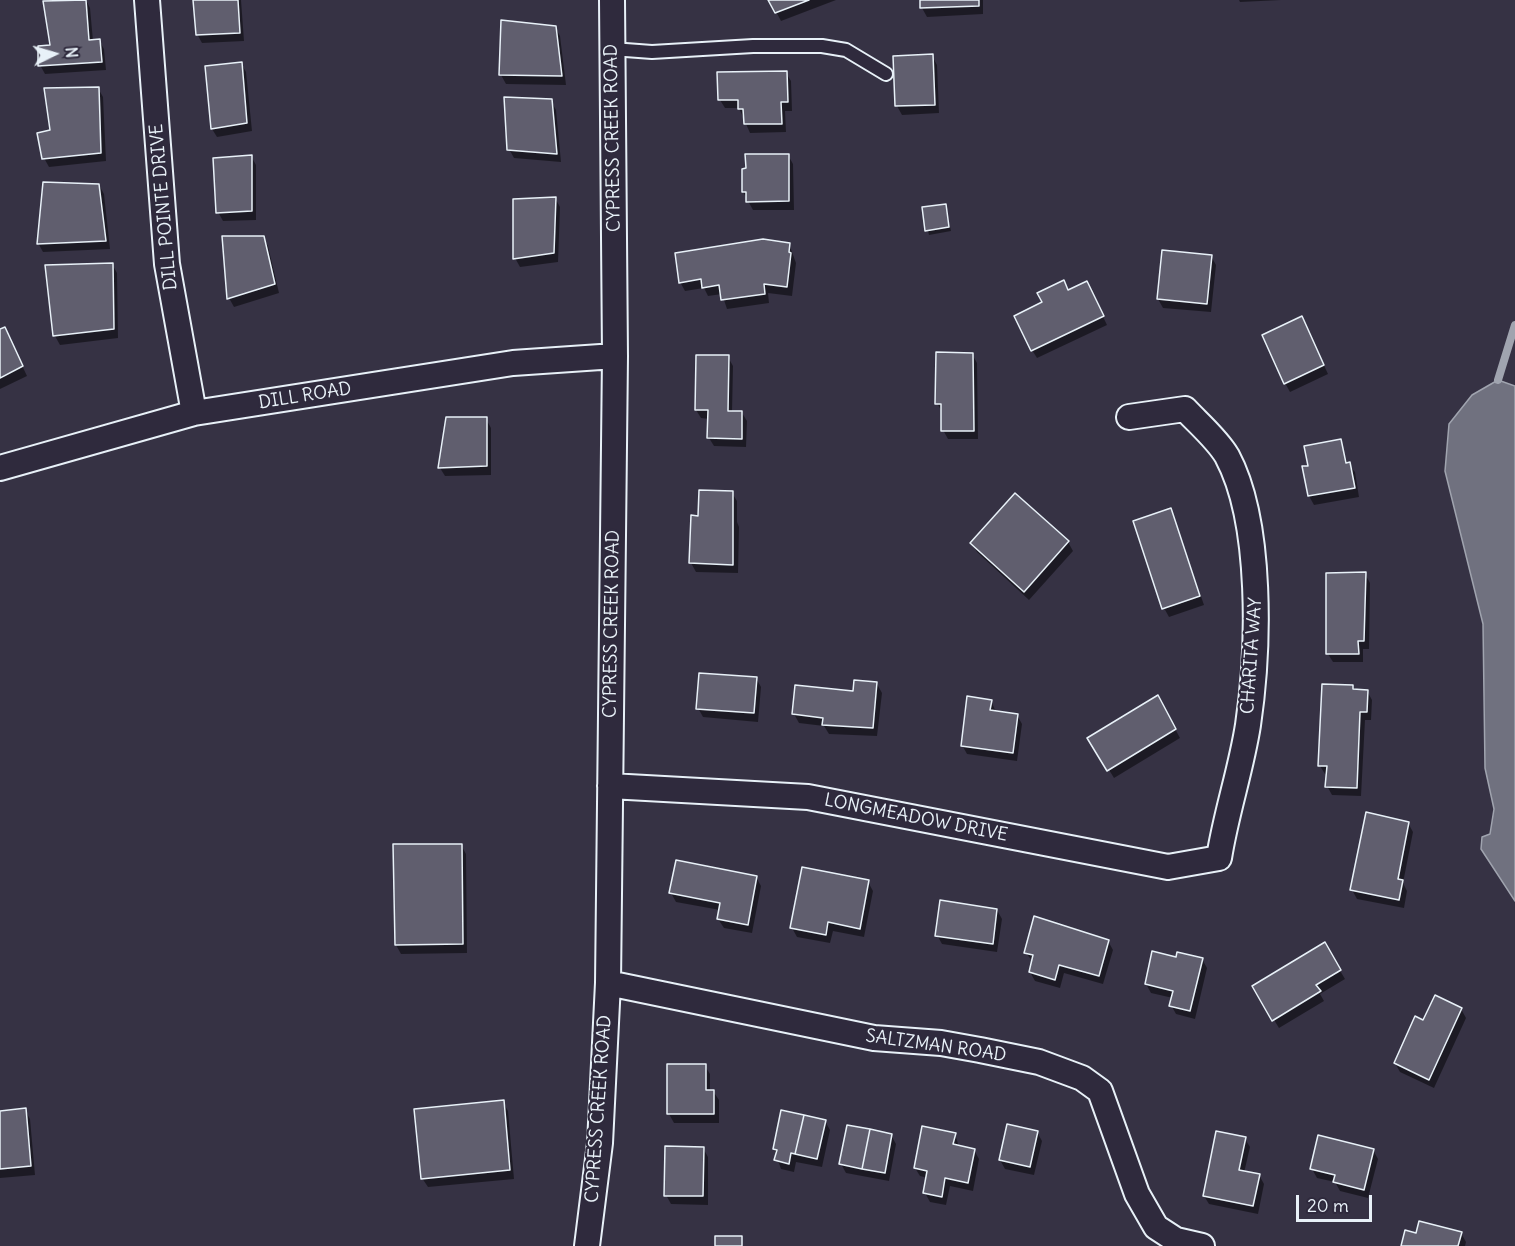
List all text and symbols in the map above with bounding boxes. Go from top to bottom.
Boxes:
north arrow [24,24,84,84]
street label: CYPRESS CREEK ROAD [601,44,625,232]
text: N [61,46,82,59]
street label: DILL POINTE DRIVE [146,123,182,291]
street label: DILL ROAD [257,378,353,414]
street label: CYPRESS CREEK ROAD [600,530,624,718]
street label: CHARITA WAY [1237,597,1267,715]
street label: LONGMEADOW DRIVE [822,790,1010,846]
street label: CYPRESS CREEK ROAD [582,1014,616,1204]
street label: SALTZMAN ROAD [864,1025,1008,1067]
scale bar [1299,1183,1376,1221]
text: 20 m [1307,1194,1349,1217]

